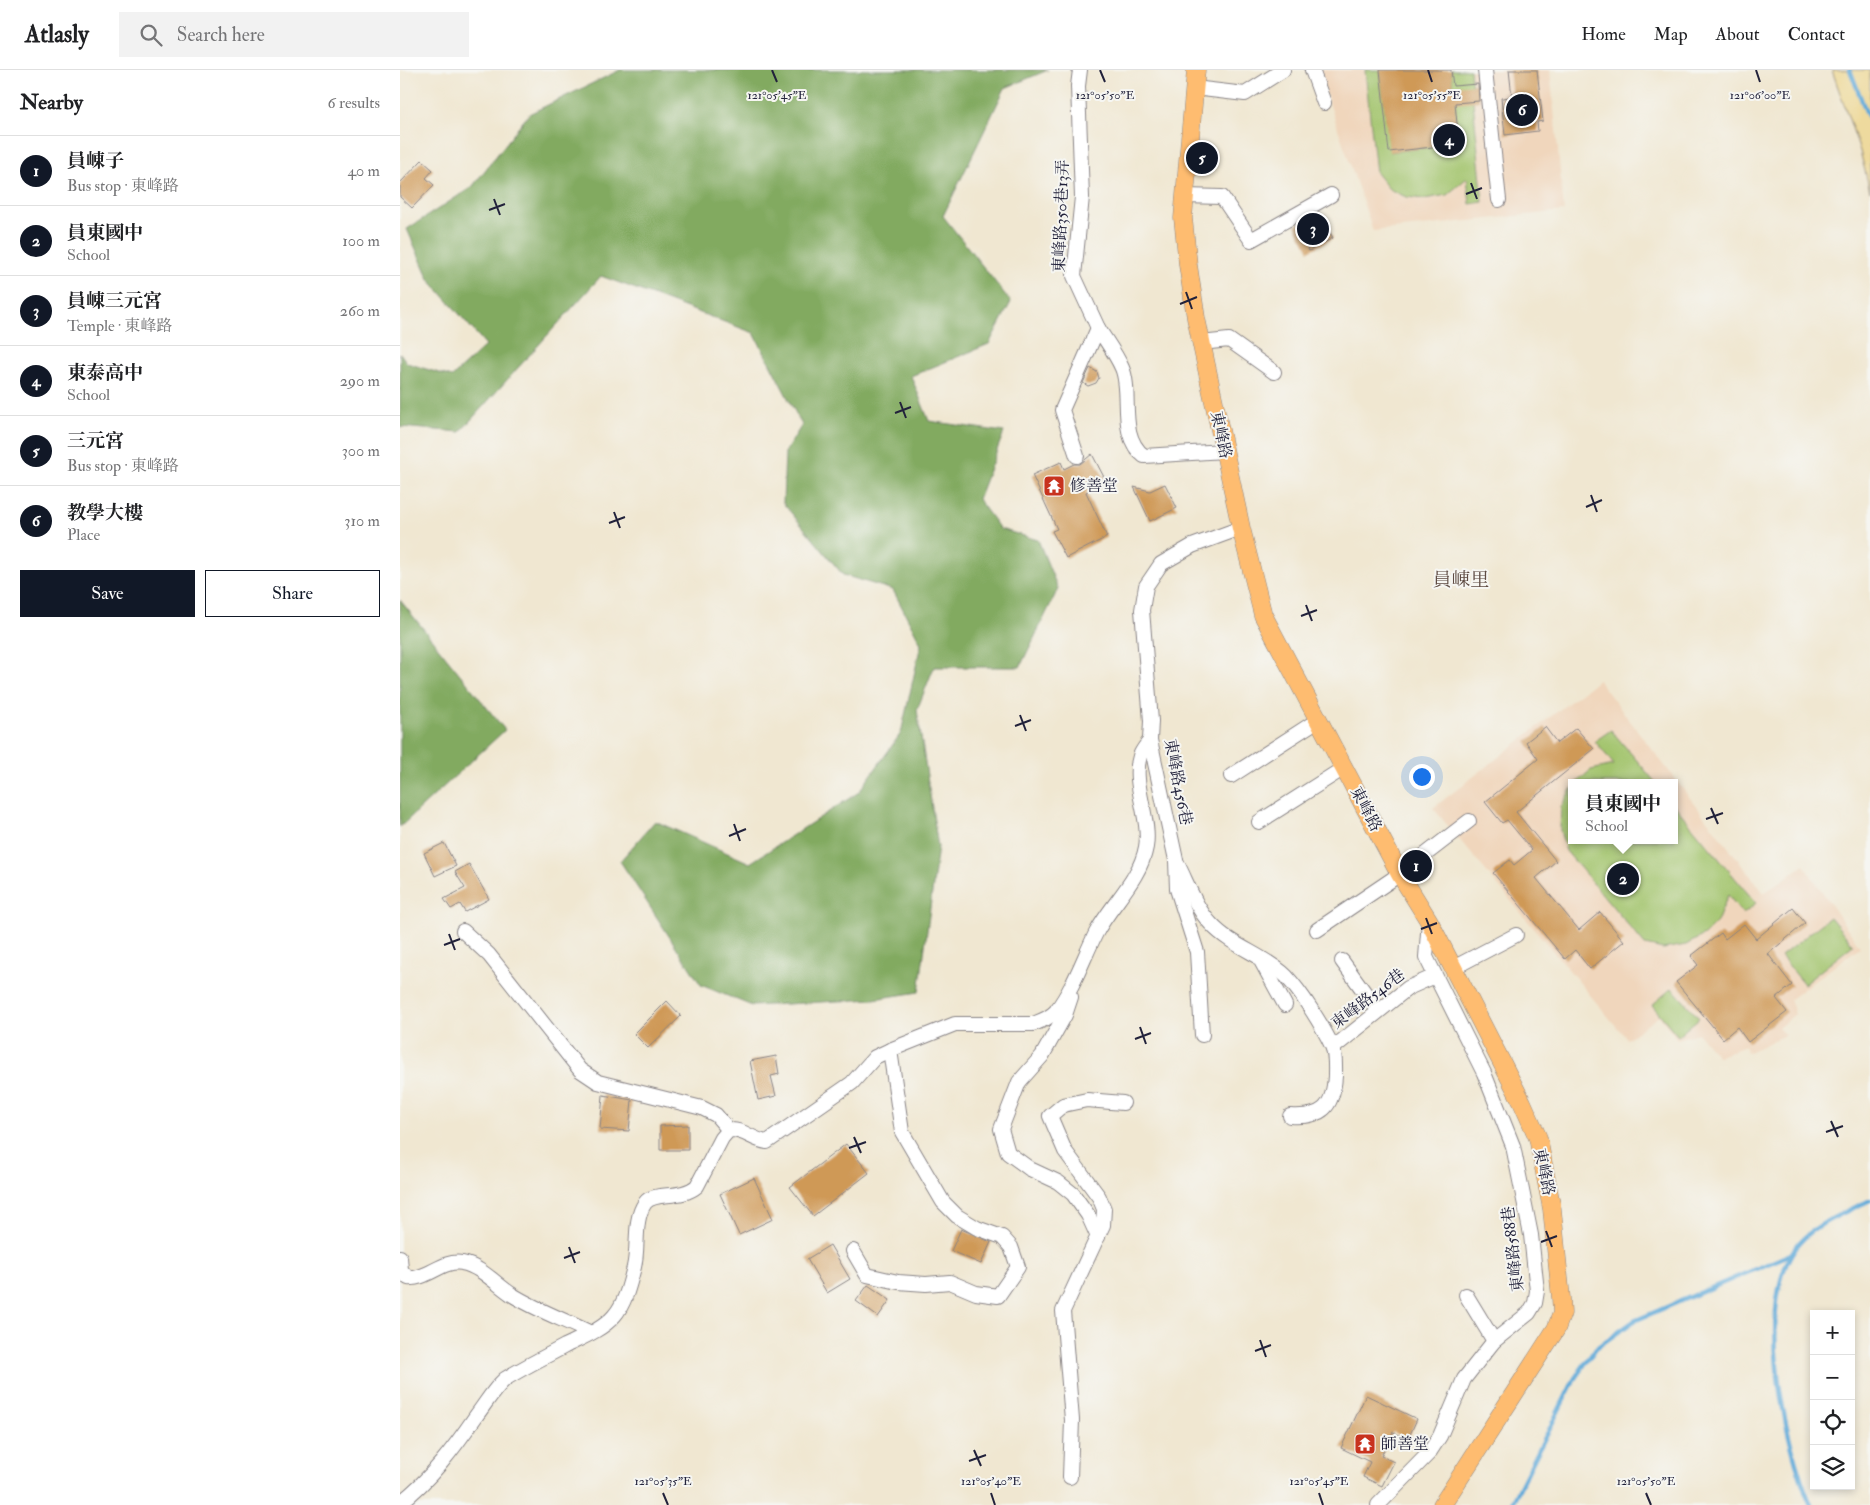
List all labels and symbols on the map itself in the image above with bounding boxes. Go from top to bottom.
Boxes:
text: 121°05'45"E [747,88,807,103]
text: 121°05'50"E [1076,88,1135,103]
text: 121°05'55"E [1403,88,1461,103]
text: 121°06'00"E [1730,88,1791,103]
pin: 6 [1506,91,1538,129]
pin: 4 [1433,121,1465,159]
pin: 5 [1186,139,1218,177]
street label: 東峰路350巷13弄 [1049,159,1073,273]
pin: 3 [1297,210,1329,248]
street label: 東峰路 [1206,409,1236,461]
temple icon: 修善堂 [1042,474,1066,498]
place label: 修善堂 [1070,476,1118,496]
district label: 員崠里 [1432,568,1490,592]
street label: 東峰路456巷 [1160,737,1196,827]
your location [1409,764,1435,790]
street label: 東峰路 [1346,783,1386,835]
pin: 1 [1400,847,1432,885]
pin: 2 [1607,860,1639,898]
street label: 東峰路546巷 [1327,965,1409,1033]
street label: 東峰路 [1529,1146,1559,1198]
street label: 東峰路588巷 [1498,1205,1528,1293]
temple icon: 師善堂 [1353,1432,1377,1456]
place label: 師善堂 [1381,1434,1429,1454]
text: 121°05'35"E [634,1474,692,1489]
text: 121°05'40"E [961,1474,1021,1489]
text: 121°05'45"E [1289,1474,1349,1489]
text: 121°05'50"E [1617,1474,1676,1489]

